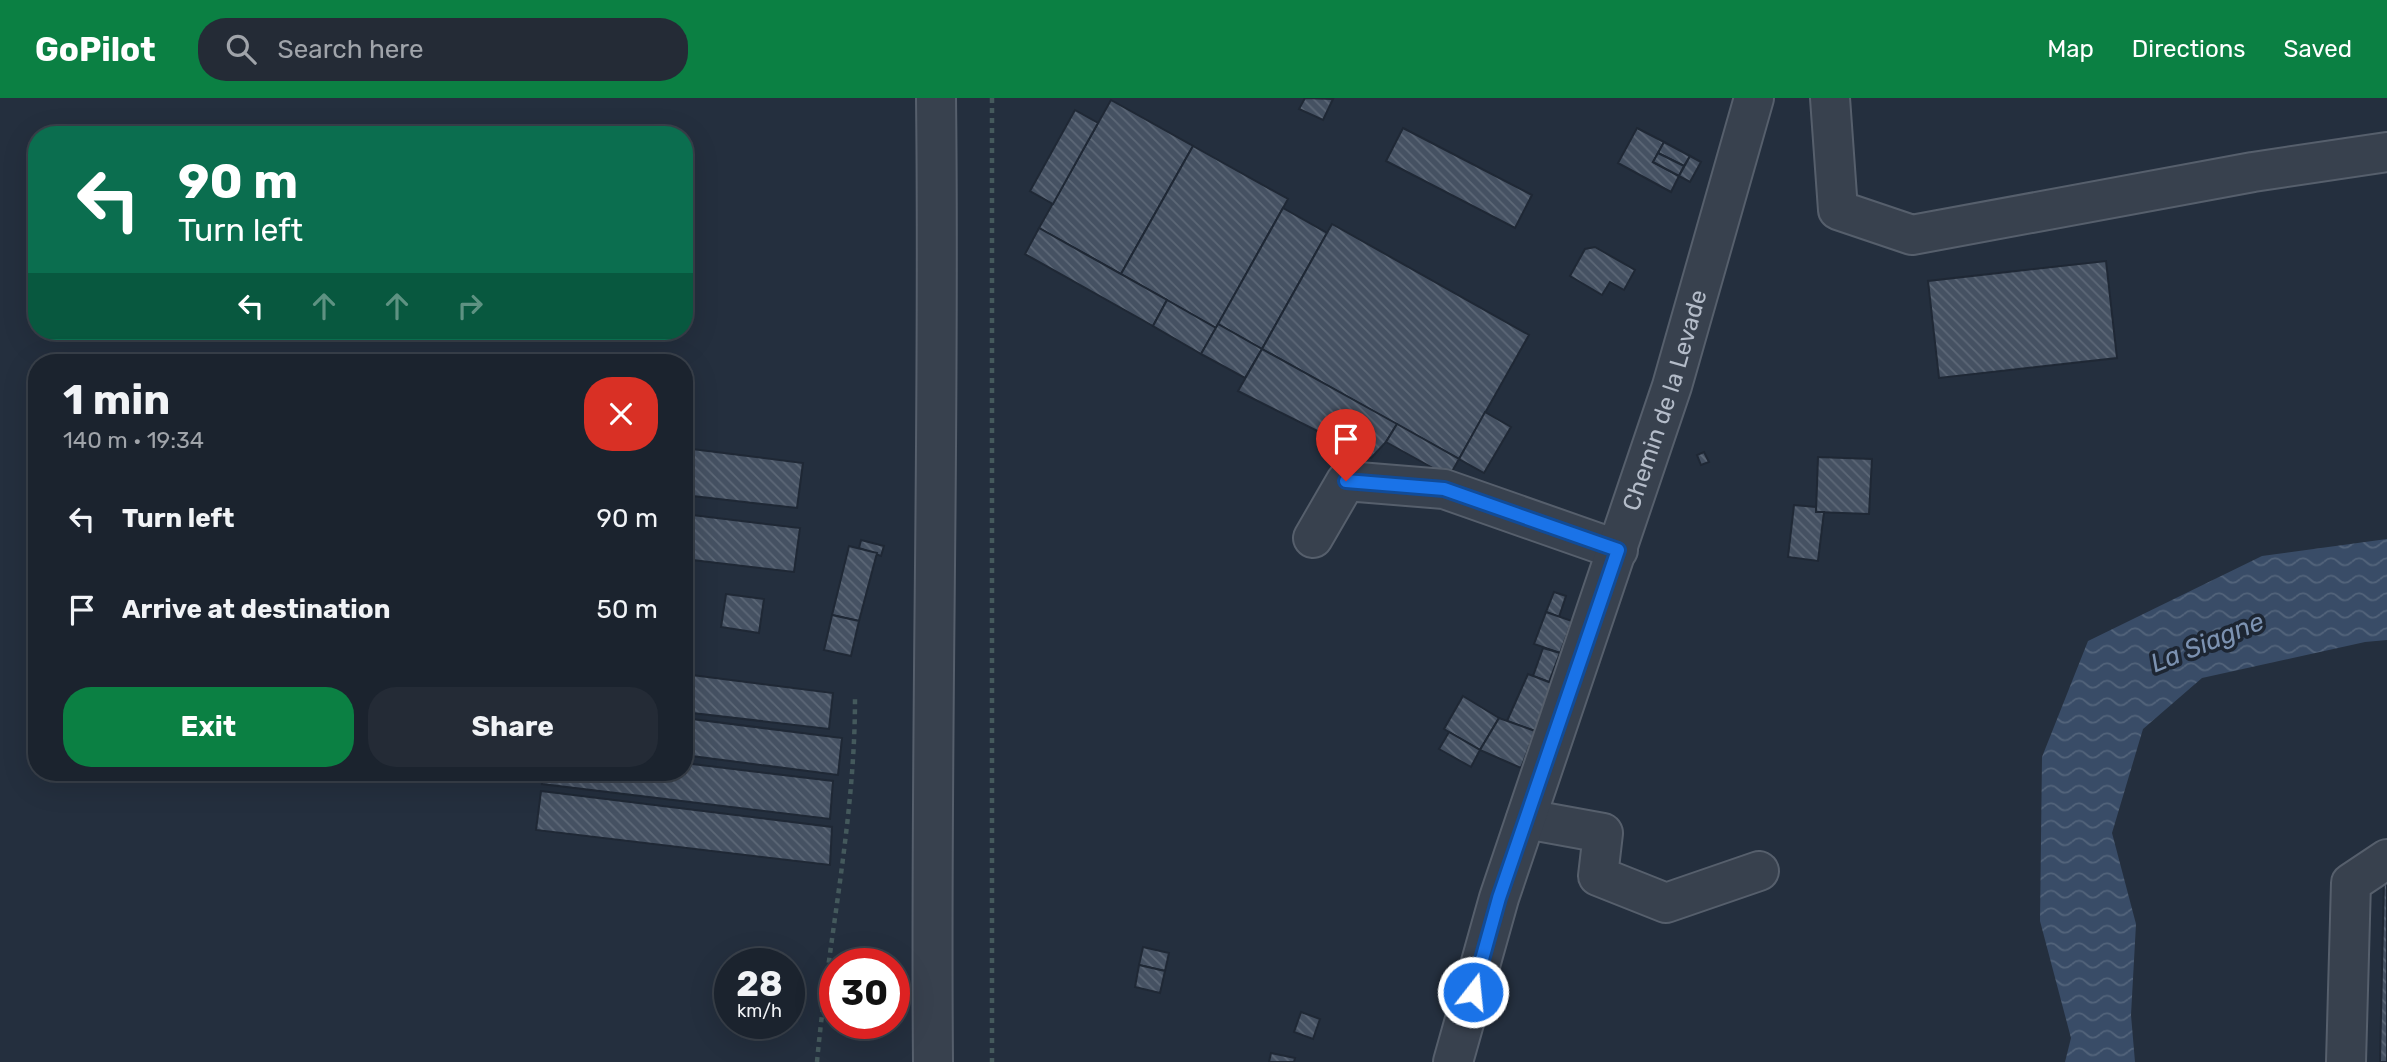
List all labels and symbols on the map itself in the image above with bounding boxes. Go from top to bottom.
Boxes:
street label: Chemin de la Levade [1617,287,1713,515]
pin [1316,409,1376,481]
water label: La Siagne [2146,606,2269,679]
speed limit sign: 30 [819,948,910,1039]
position arrow [1436,955,1510,1029]

